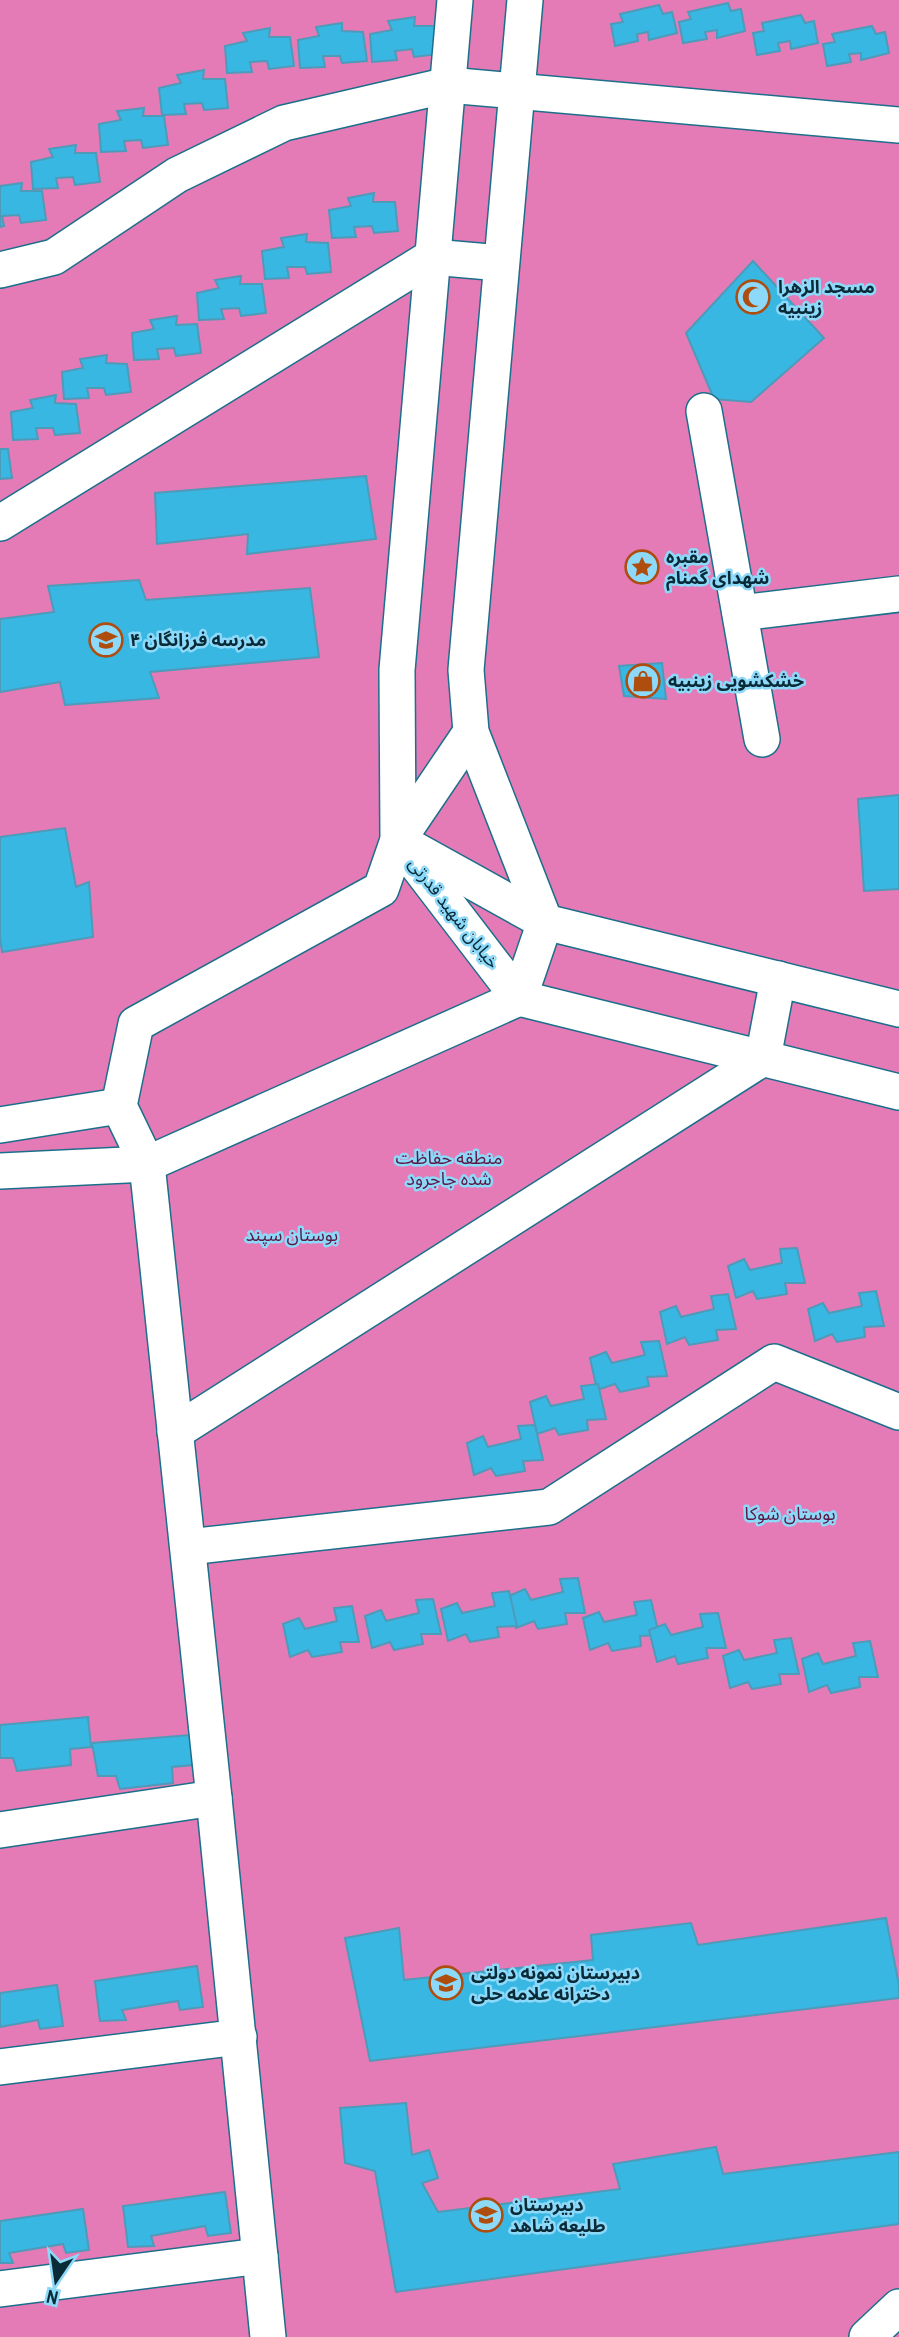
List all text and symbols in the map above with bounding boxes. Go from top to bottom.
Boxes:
place label: مسجد الزهرا زینبیه [778,274,875,320]
mosque icon: مسجد الزهرا زینبیه [734,278,772,316]
place label: مقبره شهدای گمنام [666,544,769,591]
place icon: مقبره شهدای گمنام [623,548,661,586]
school or university icon: مدرسه فرزانگان ۴ [87,621,125,659]
place label: مدرسه فرزانگان ۴ [130,627,266,652]
shop icon: خشکشویی زینبیه [624,662,662,700]
place label: خشکشویی زینبیه [668,668,804,693]
street label: خیابان شهید قدرتی [403,852,506,974]
park label: منطقه حفاظت شده جاجرود [396,1145,502,1191]
park label: بوستان سپند [246,1222,338,1247]
park label: بوستان شوکا [744,1501,836,1526]
place label: دبیرستان نمونه دولتی دخترانه علامه حلی [471,1960,640,2006]
school or university icon: دبیرستان نمونه دولتی دخترانه علامه حلی [427,1964,465,2002]
place label: دبیرستان طلیعه شاهد [510,2192,606,2238]
school or university icon: دبیرستان طلیعه شاهد [467,2196,505,2234]
north arrow [21,2246,91,2316]
text: N [44,2284,61,2311]

